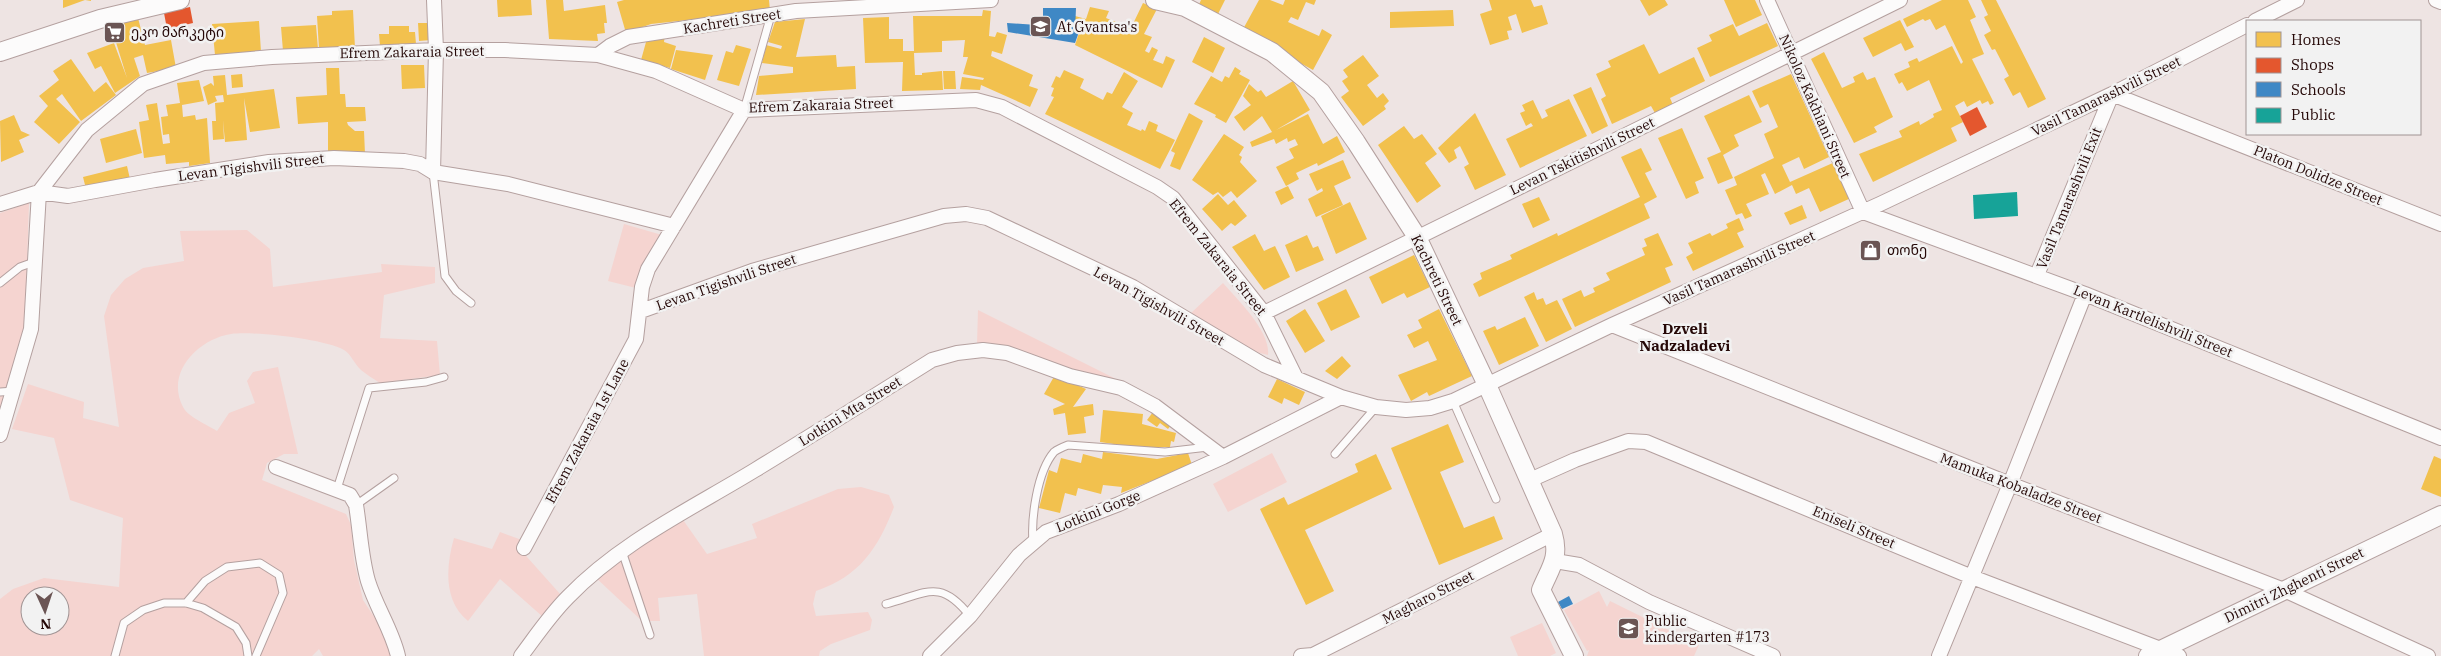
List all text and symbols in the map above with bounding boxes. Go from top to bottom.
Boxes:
street label: Kachreti Street [682,4,782,38]
school or university icon: At Gvantsa's [1029,15,1053,39]
place label: At Gvantsa's [1057,18,1138,36]
supermarket icon: ეკო მარკეტი [103,20,127,44]
legend [2246,20,2421,135]
place label: ეკო მარკეტი [131,23,224,41]
text: Homes [2291,30,2341,49]
street label: Nikoloz Kakhiani Street [1775,31,1855,181]
street label: Efrem Zakaraia Street [339,42,485,62]
street label: Vasil Tamarashvili Street [2028,52,2184,140]
text: Shops [2291,55,2334,74]
text: Schools [2291,80,2346,99]
street label: Efrem Zakaraia Street [748,93,894,117]
text: Public [2291,105,2336,124]
street label: Levan Tskitishvili Street [1507,113,1657,199]
street label: Vasil Tamarashvili Exit [2032,125,2106,271]
street label: Platon Dolidze Street [2251,141,2385,209]
street label: Levan Tigishvili Street [177,149,325,185]
street label: Efrem Zakaraia Street [1165,195,1271,319]
street label: Vasil Tamarashvili Street [1660,226,1818,310]
street label: Kachreti Street [1407,232,1467,328]
shop icon: თონე [1859,238,1883,262]
place label: თონე [1887,241,1927,259]
street label: Levan Tigishvili Street [654,250,798,314]
street label: Levan Tigishvili Street [1090,262,1228,350]
street label: Levan Kartlelishvili Street [2071,281,2235,361]
district label: Dzveli Nadzaladevi [1640,319,1730,355]
street label: Efrem Zakaraia 1st Lane [541,356,633,506]
street label: Lotkini Mta Street [795,372,905,450]
street label: Mamuka Kobaladze Street [1938,449,2105,527]
street label: Lotkini Gorge [1053,486,1143,536]
street label: Eniseli Street [1810,502,1898,552]
street label: Dimitri Zhghenti Street [2221,543,2367,627]
street label: Magharo Street [1379,566,1477,628]
north arrow [20,586,70,636]
place label: Public kindergarten #173 [1645,612,1770,646]
text: N [40,615,52,633]
school or university icon: Public kindergarten #173 [1617,617,1641,641]

